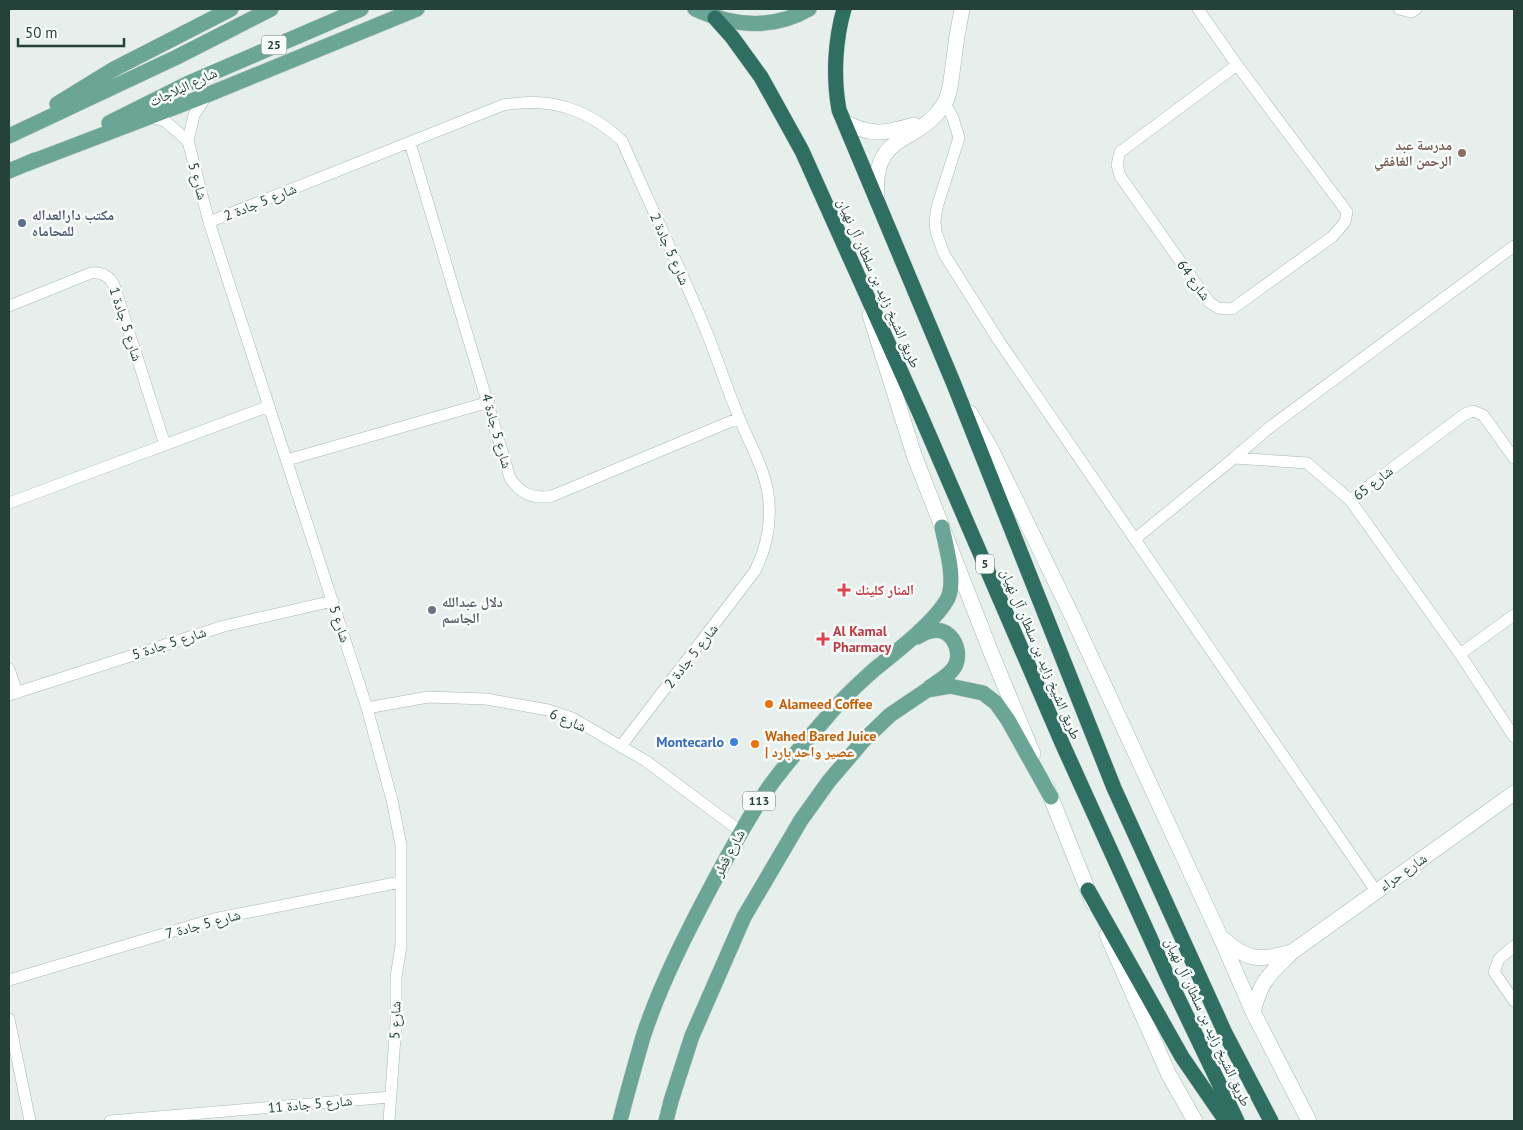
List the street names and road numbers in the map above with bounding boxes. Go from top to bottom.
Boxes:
road number: 25 [262,36,286,54]
street label: شارع البلاجات [146,64,220,111]
street label: شارع 5 [183,160,212,202]
street label: شارع 5 جادة 2 [221,179,299,226]
street label: طريق الشيخ زايد بن سلطان آل نهيان [832,195,925,371]
street label: شارع 5 جادة 2 [645,210,694,288]
street label: شارع 64 [1173,256,1215,304]
street label: شارع 5 جادة 1 [105,285,146,364]
street label: شارع 5 جادة 4 [477,391,516,471]
street label: شارع 65 [1349,462,1397,505]
road number: 5 [976,554,994,574]
street label: طريق الشيخ زايد بن سلطان آل نهيان [996,566,1085,743]
street label: شارع 5 [325,603,354,645]
street label: شارع 5 جادة 2 [660,620,723,693]
street label: شارع 5 جادة 5 [130,623,209,664]
street label: شارع 6 [547,704,589,737]
road number: 113 [743,791,775,810]
street label: شارع قطر [709,826,750,881]
street label: شارع حراء [1376,849,1431,896]
street label: شارع 5 جادة 7 [163,905,243,944]
street label: طريق الشيخ زايد بن سلطان آل نهيان [1160,935,1255,1110]
street label: شارع 5 [385,1001,406,1039]
street label: شارع 5 جادة 11 [267,1091,353,1118]

